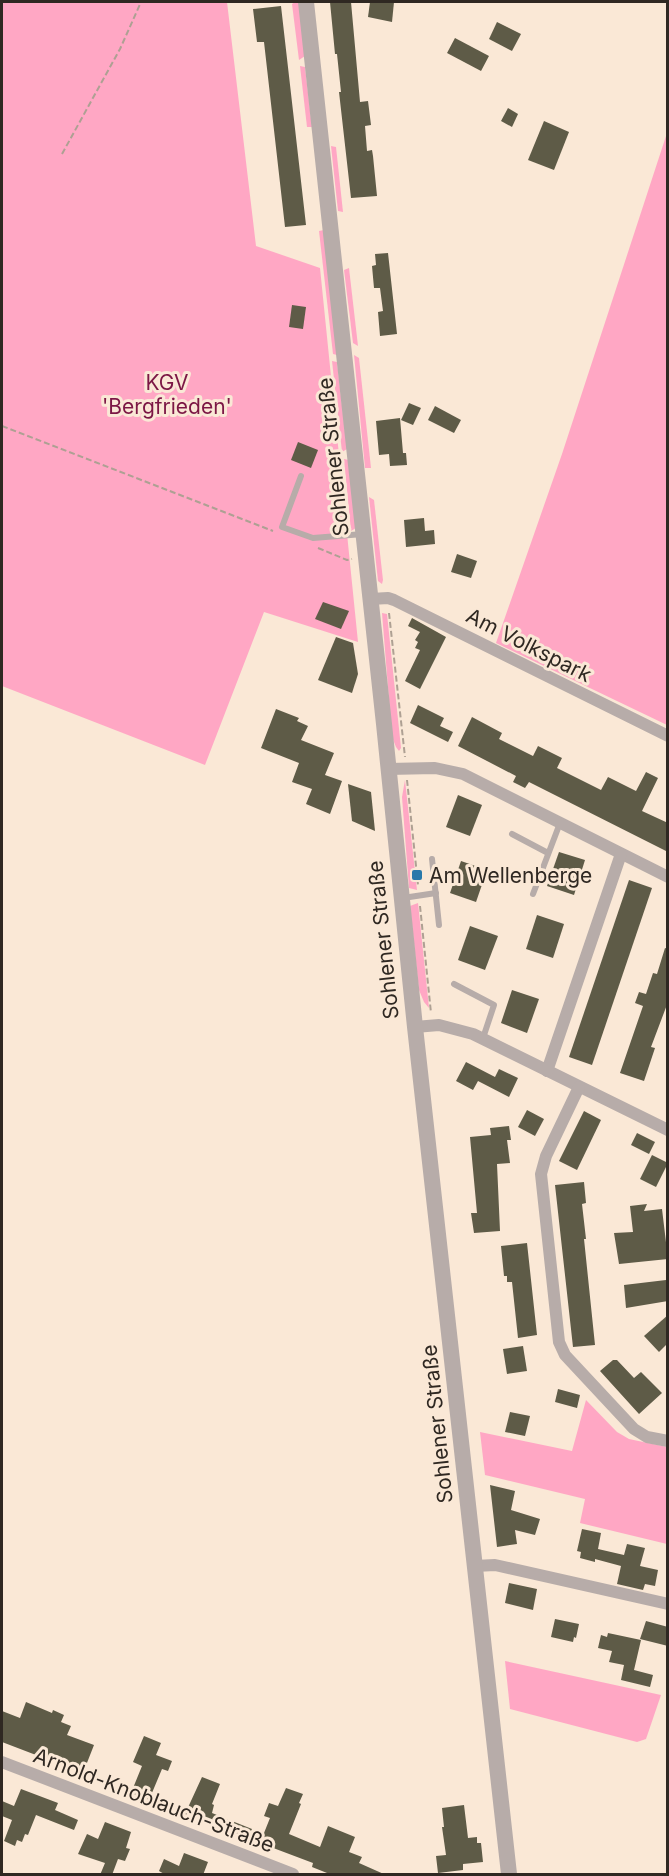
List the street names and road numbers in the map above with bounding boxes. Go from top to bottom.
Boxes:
street label: Sohlener Straße [312,376,354,538]
street label: Am Volkspark [462,603,596,687]
street label: Sohlener Straße [362,859,404,1021]
street label: Sohlener Straße [416,1343,458,1505]
street label: Arnold-Knoblauch-Straße [30,1742,278,1858]

